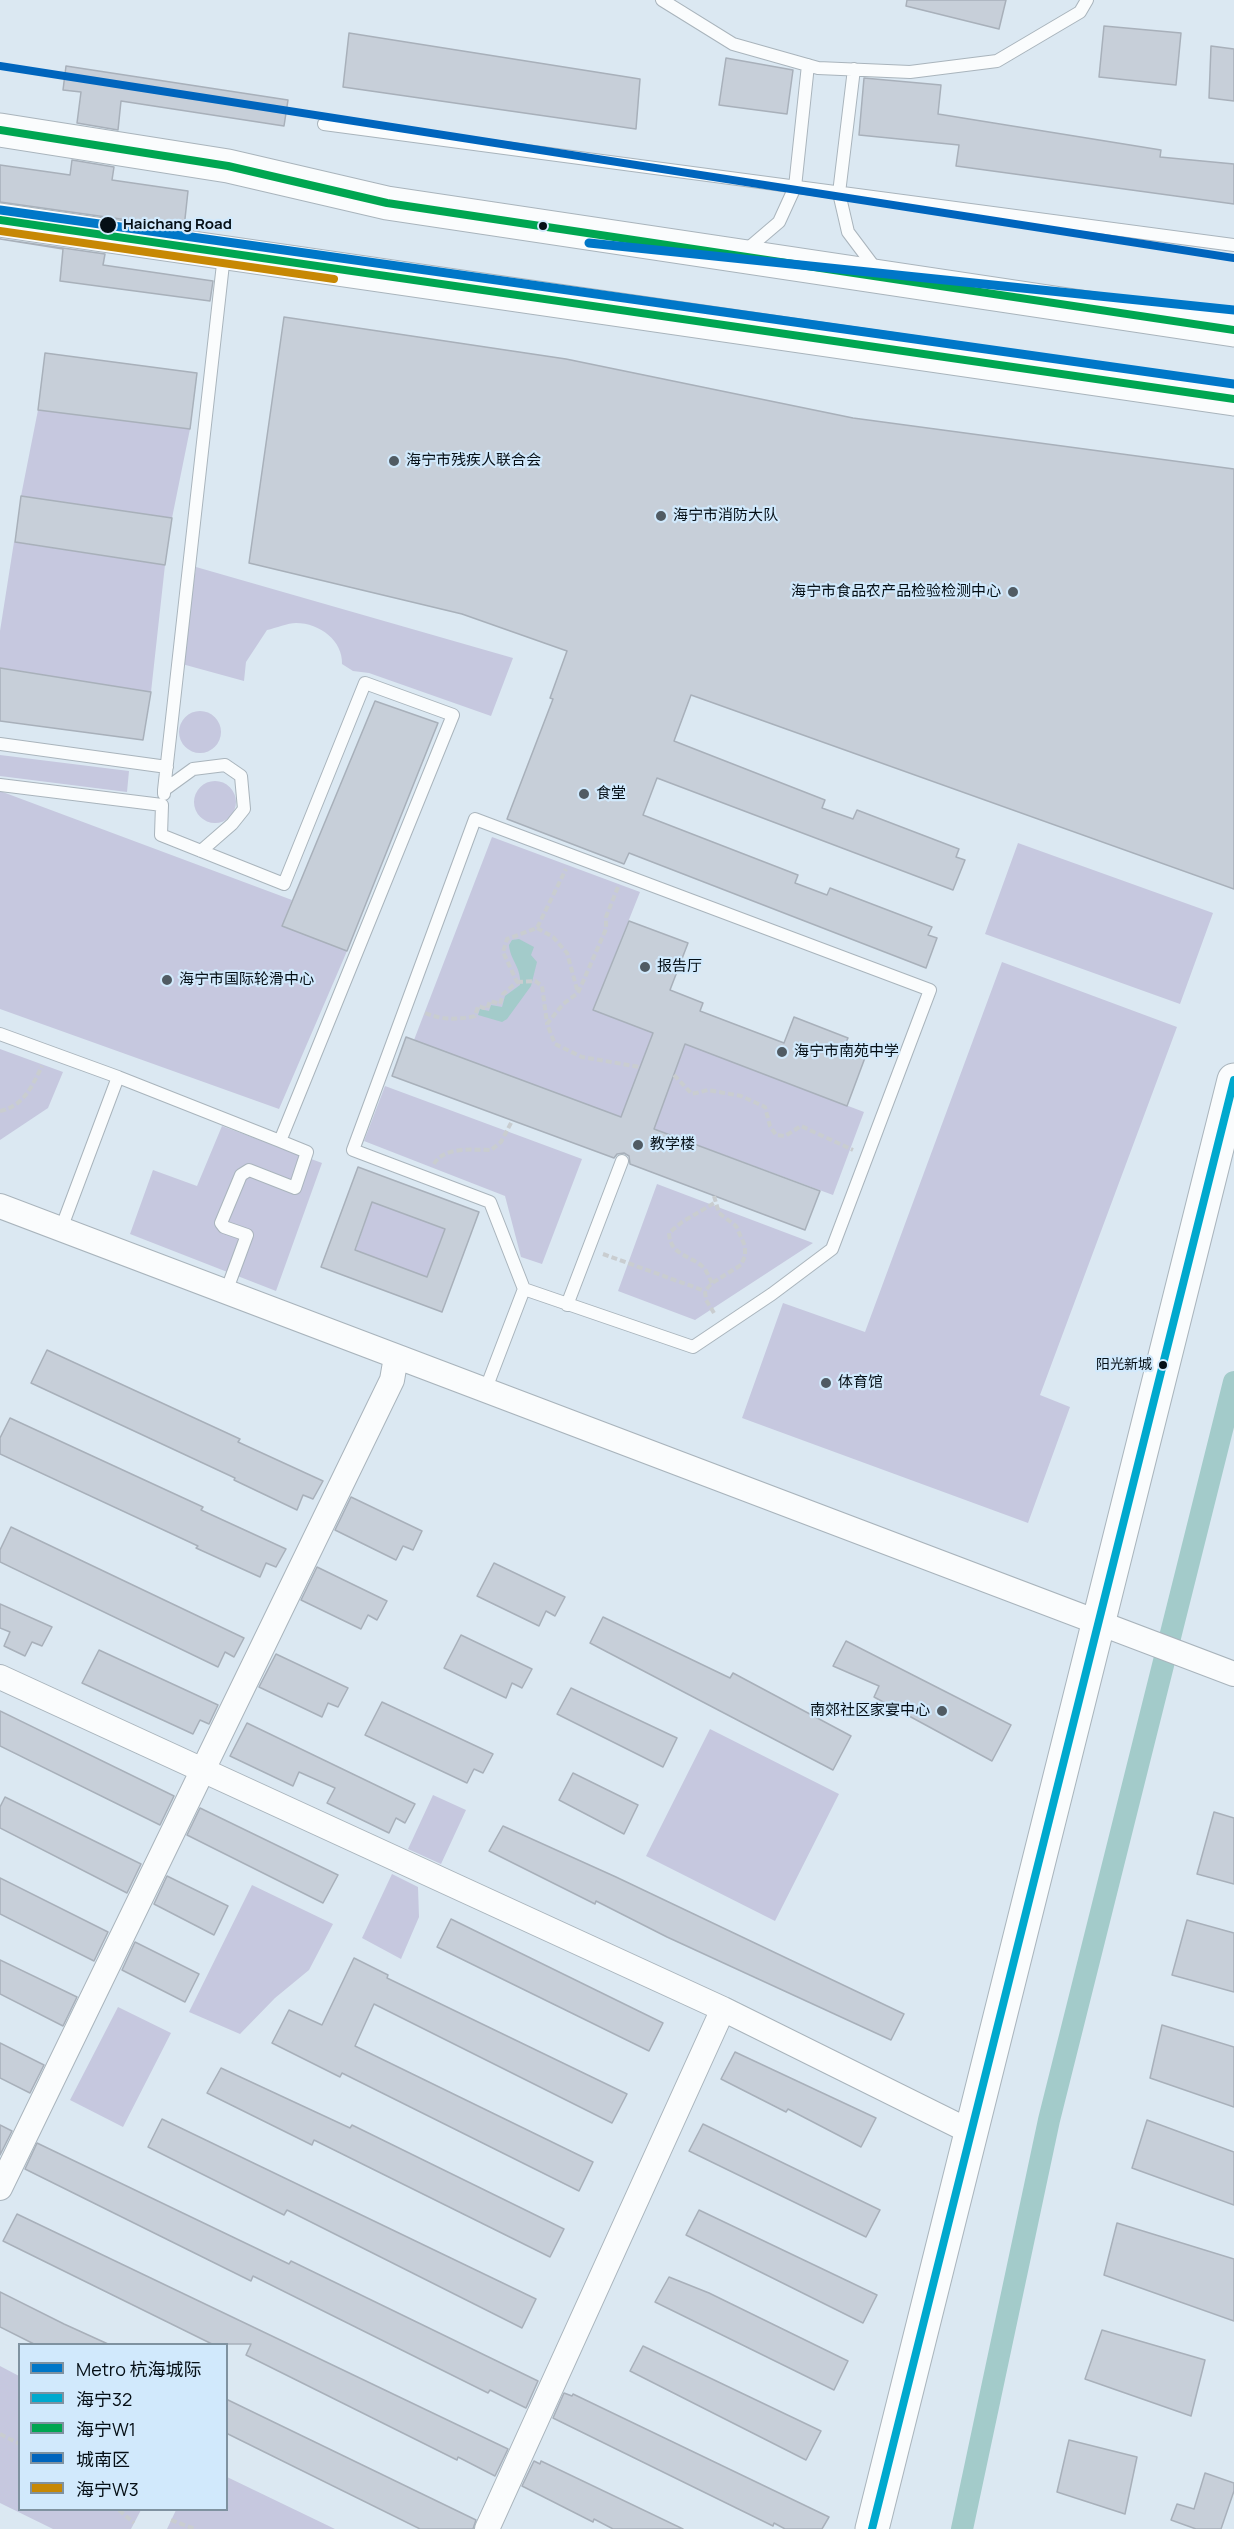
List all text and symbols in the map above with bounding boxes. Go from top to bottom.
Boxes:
marker: Haichang Road [98,215,118,235]
place label: Haichang Road [123,216,232,234]
unlabelled marker [537,220,549,232]
place label: 海宁市残疾人联合会 [406,452,541,470]
marker: 海宁市残疾人联合会 [387,454,401,468]
place label: 海宁市消防大队 [673,507,778,525]
marker: 海宁市消防大队 [654,509,668,523]
place label: 海宁市食品农产品检验检测中心 [791,583,1001,601]
marker: 海宁市食品农产品检验检测中心 [1006,585,1020,599]
place label: 食堂 [596,785,626,803]
marker: 食堂 [577,787,591,801]
place label: 报告厅 [657,958,702,976]
marker: 报告厅 [638,960,652,974]
place label: 海宁市国际轮滑中心 [179,971,314,989]
marker: 海宁市国际轮滑中心 [160,973,174,987]
place label: 海宁市南苑中学 [794,1043,899,1061]
marker: 海宁市南苑中学 [775,1045,789,1059]
place label: 教学楼 [650,1136,695,1154]
marker: 教学楼 [631,1138,645,1152]
place label: 阳光新城 [1096,1357,1152,1373]
marker: 阳光新城 [1157,1359,1169,1371]
place label: 体育馆 [838,1374,883,1392]
marker: 体育馆 [819,1376,833,1390]
place label: 南郊社区家宴中心 [810,1702,930,1720]
marker: 南郊社区家宴中心 [935,1704,949,1718]
legend [18,2343,228,2511]
text: Metro 杭海城际 [76,2357,201,2381]
text: 海宁32 [76,2387,132,2411]
text: 海宁W1 [76,2417,136,2441]
text: 城南区 [76,2447,130,2471]
text: 海宁W3 [76,2477,139,2501]

